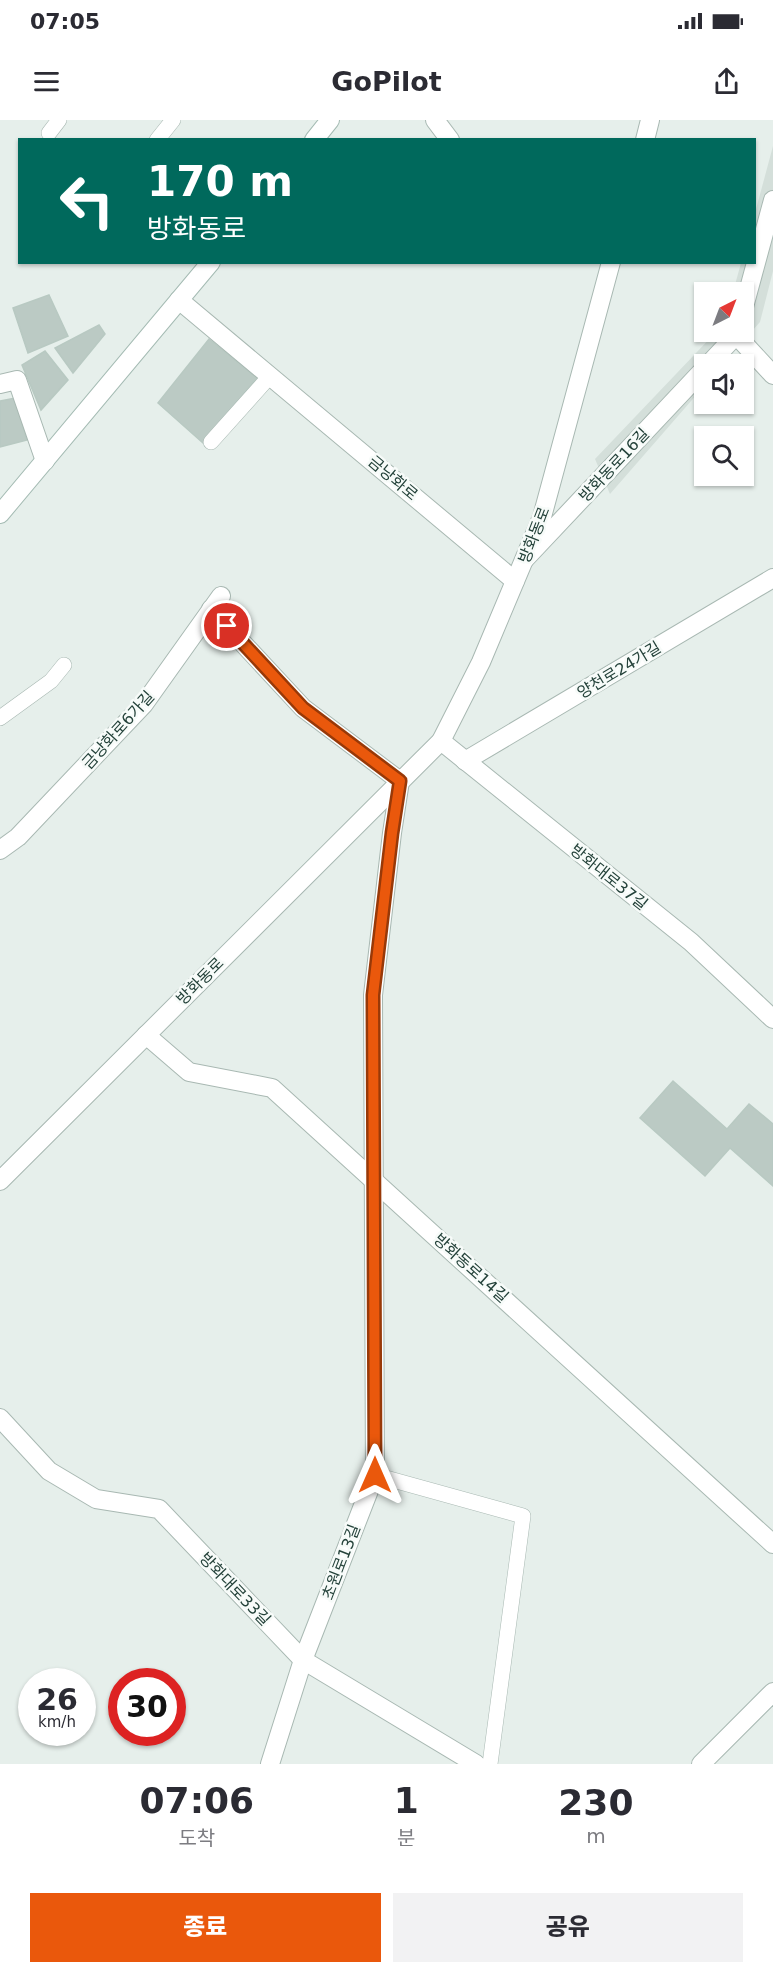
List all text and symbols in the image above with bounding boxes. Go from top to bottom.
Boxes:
text: 07:05 [30,9,100,34]
icon: menu [30,65,63,98]
icon: share [710,65,743,98]
text: GoPilot [331,66,442,97]
text: 170 m [147,157,293,206]
icon: left [48,162,126,240]
text: 방화동로 [147,213,246,244]
north arrow [694,282,754,342]
map controls [694,282,754,486]
button: sound [694,354,754,414]
street label: 방화동로16길 [575,424,653,506]
button: search [694,426,754,486]
street label: 금낭화로 [364,452,422,504]
street label: 방화동로 [515,504,554,566]
pin [201,600,252,651]
icon: arrive [210,609,243,642]
street label: 양천로24가길 [574,638,664,702]
street label: 금낭화로6가길 [78,687,158,773]
street label: 방화대로37길 [567,840,651,914]
street label: 방화동로 [172,953,228,1009]
street label: 방화동로14길 [430,1230,512,1306]
position arrow [343,1443,407,1507]
street label: 초원로13길 [318,1522,364,1602]
street label: 방화대로33길 [196,1549,274,1629]
speed limit sign: 30 [108,1668,186,1746]
text: 26 [36,1682,78,1717]
text: km/h [38,1713,76,1731]
text: 07:06 [140,1780,254,1821]
text: 1 [394,1780,419,1821]
text: 230 [558,1782,633,1823]
text: m [586,1824,606,1848]
text: 도착 [178,1826,215,1850]
text: 분 [397,1826,415,1850]
button: 종료 [30,1893,381,1962]
button: 공유 [393,1893,743,1962]

